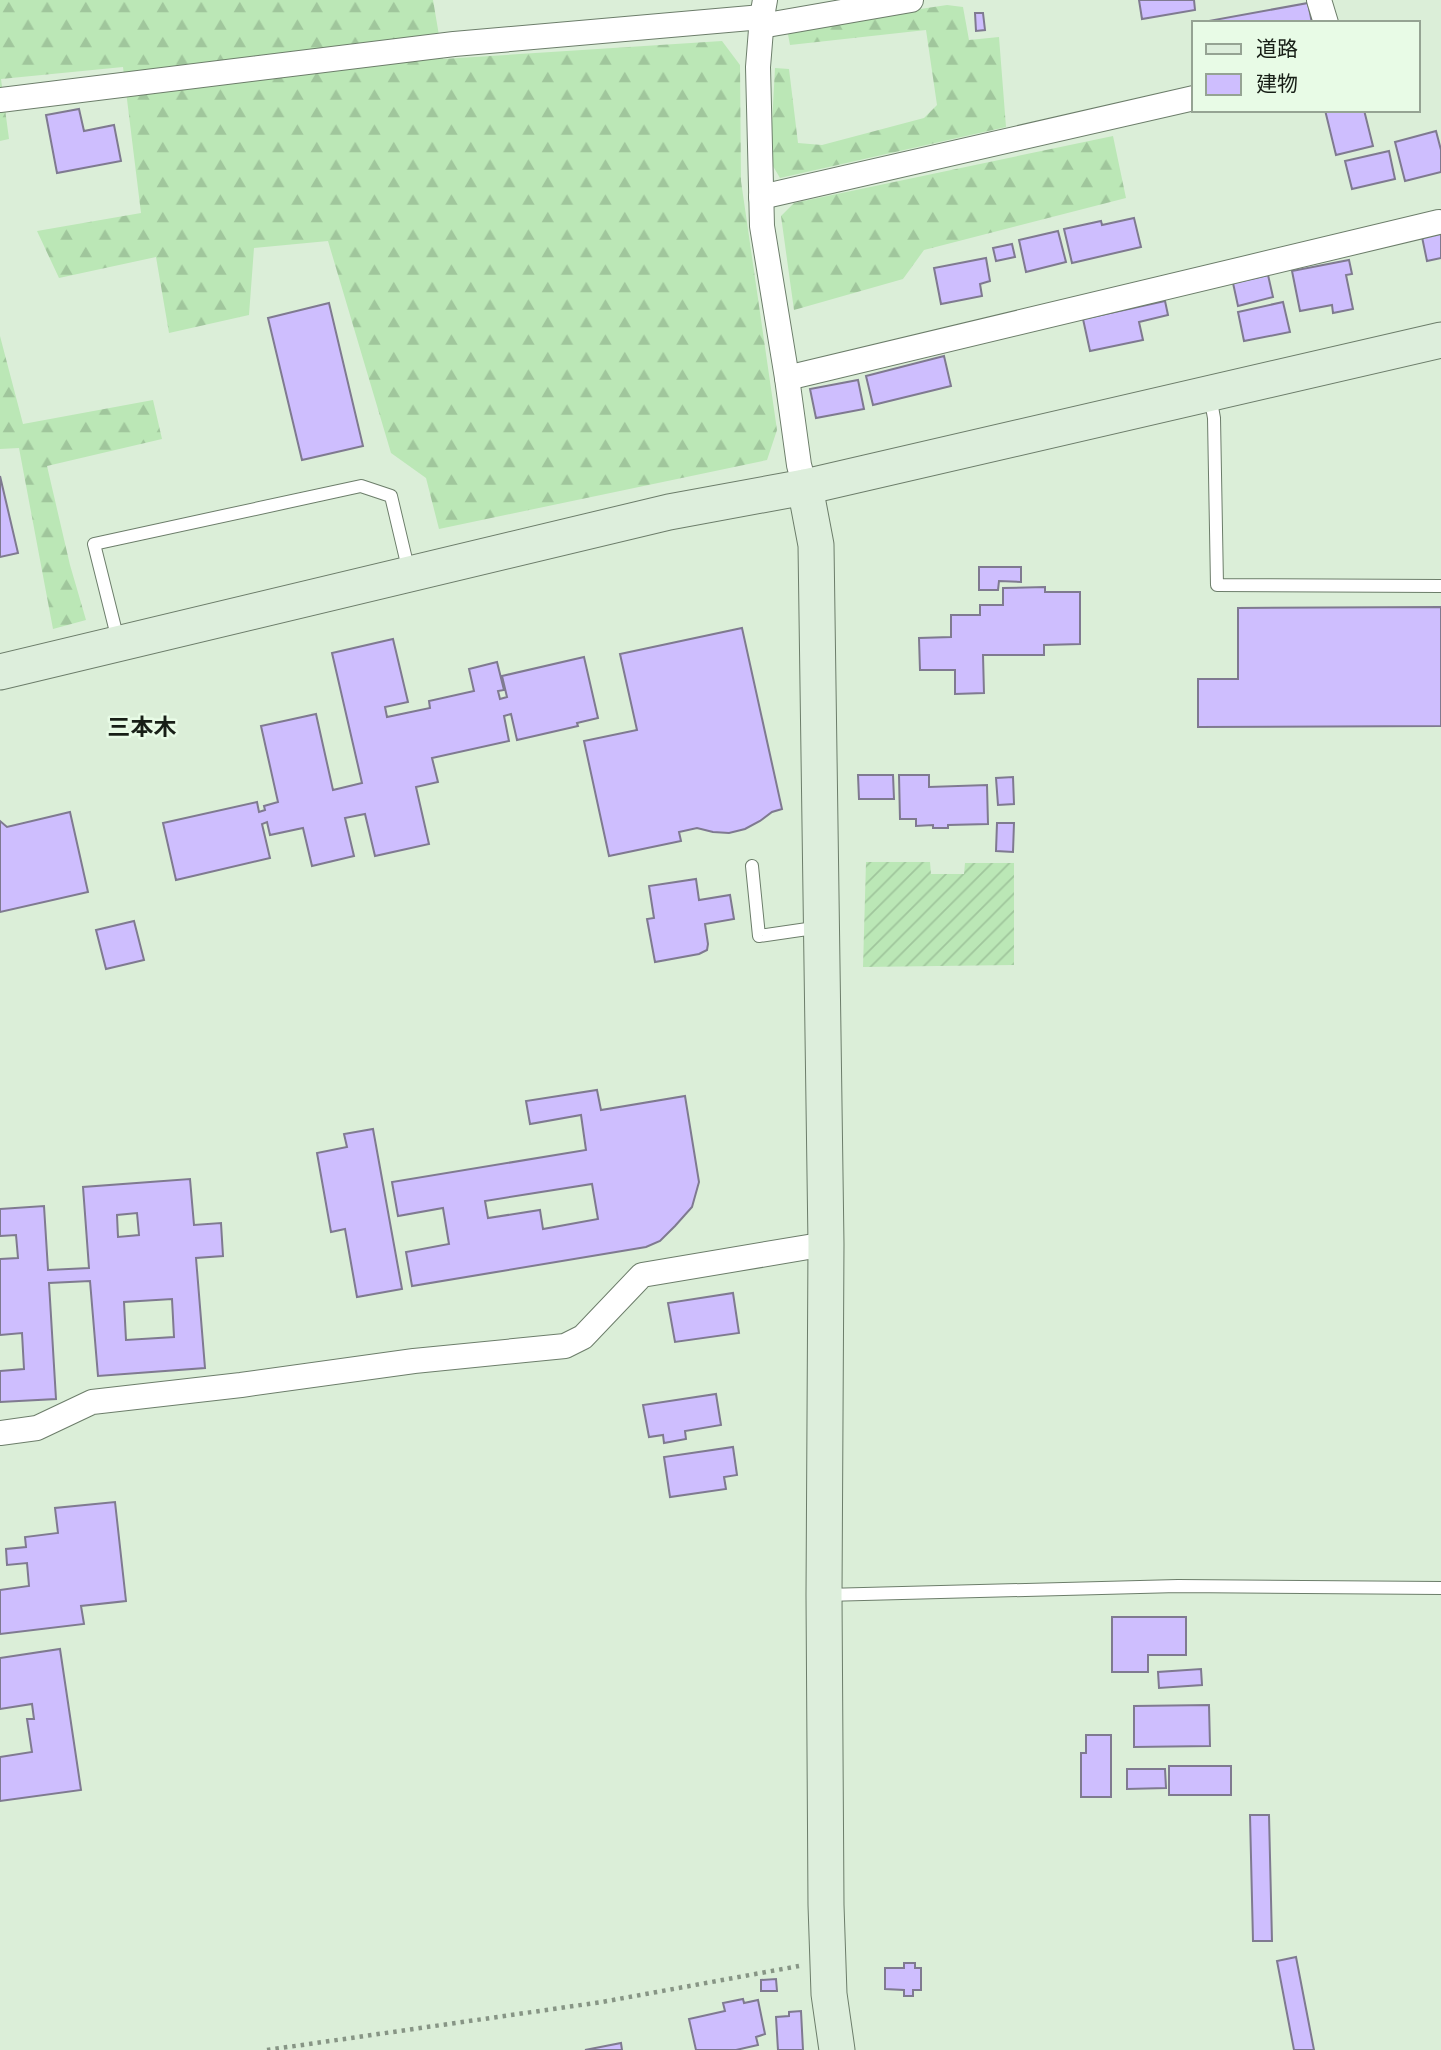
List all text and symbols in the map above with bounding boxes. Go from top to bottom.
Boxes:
legend [1192,21,1420,112]
text: 道路 [1256,36,1298,61]
text: 建物 [1256,71,1298,96]
district label: 三本木 [108,713,177,741]

